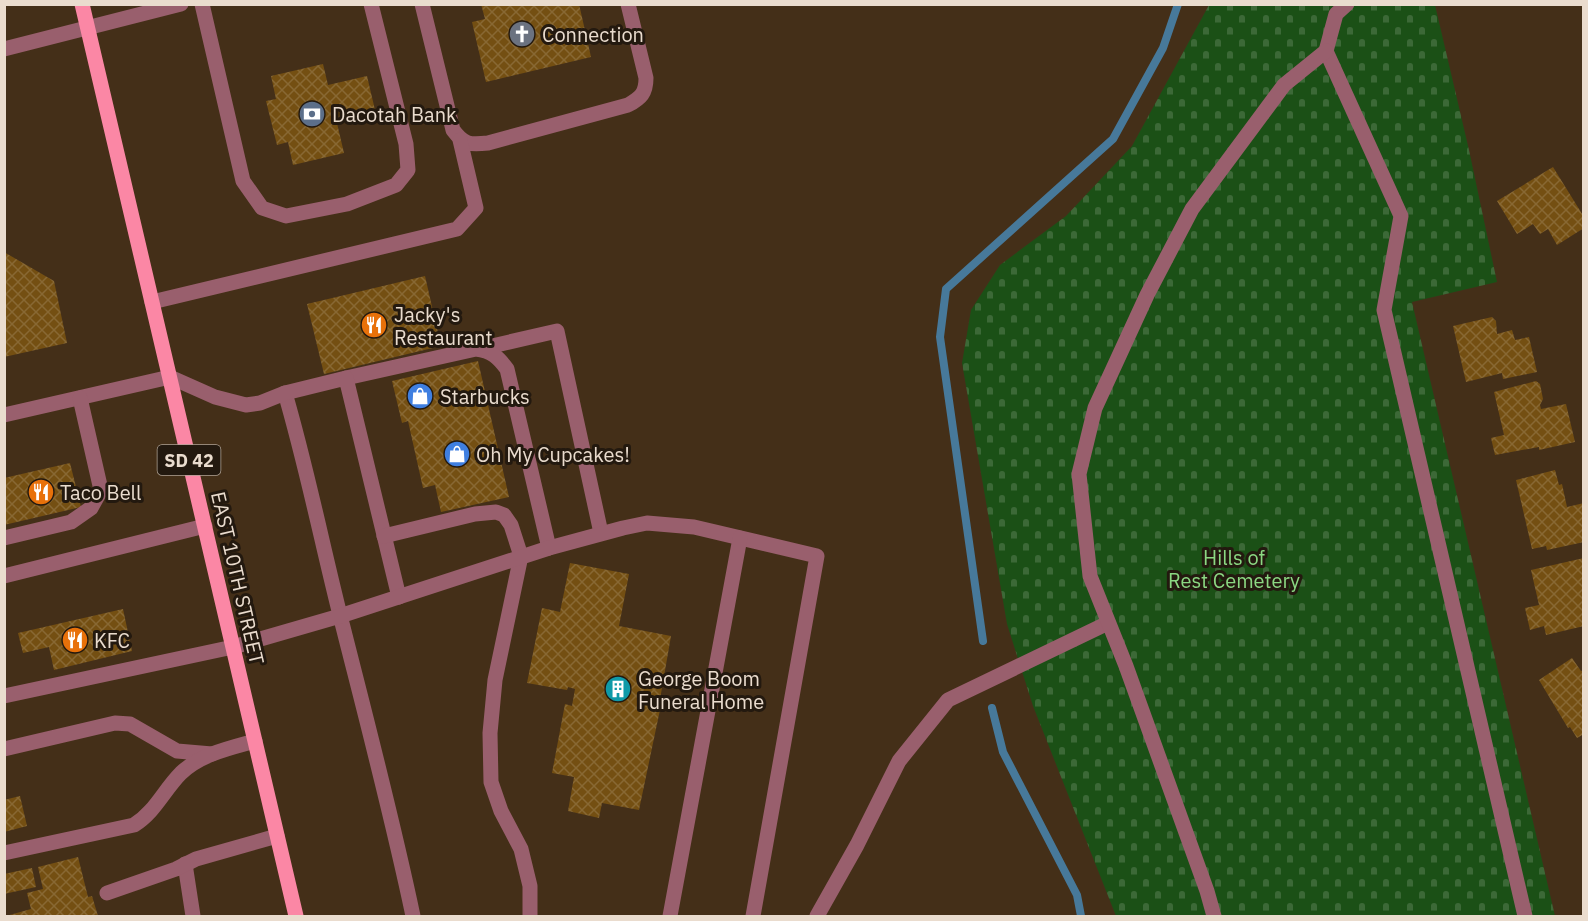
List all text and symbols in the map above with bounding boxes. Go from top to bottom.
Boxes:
church icon: Connection [507,19,537,49]
place label: Connection [542,21,644,48]
bank icon: Dacotah Bank [297,99,327,129]
place label: Dacotah Bank [332,101,457,128]
place label: Jacky's Restaurant [394,301,492,351]
restaurant icon: Jacky's Restaurant [359,310,389,340]
shop icon: Starbucks [405,381,435,411]
place label: Starbucks [440,383,530,410]
shop icon: Oh My Cupcakes! [442,439,472,469]
place label: Oh My Cupcakes! [476,441,630,468]
road number: SD 42 [158,445,220,475]
restaurant icon: Taco Bell [26,477,56,507]
place label: Taco Bell [60,479,141,506]
street label: EAST 10TH STREET [205,489,271,667]
park label: Hills of Rest Cemetery [1168,544,1300,594]
restaurant icon: KFC [60,625,90,655]
place label: KFC [94,627,130,654]
place label: George Boom Funeral Home [638,665,764,715]
building icon: George Boom Funeral Home [603,674,633,704]

